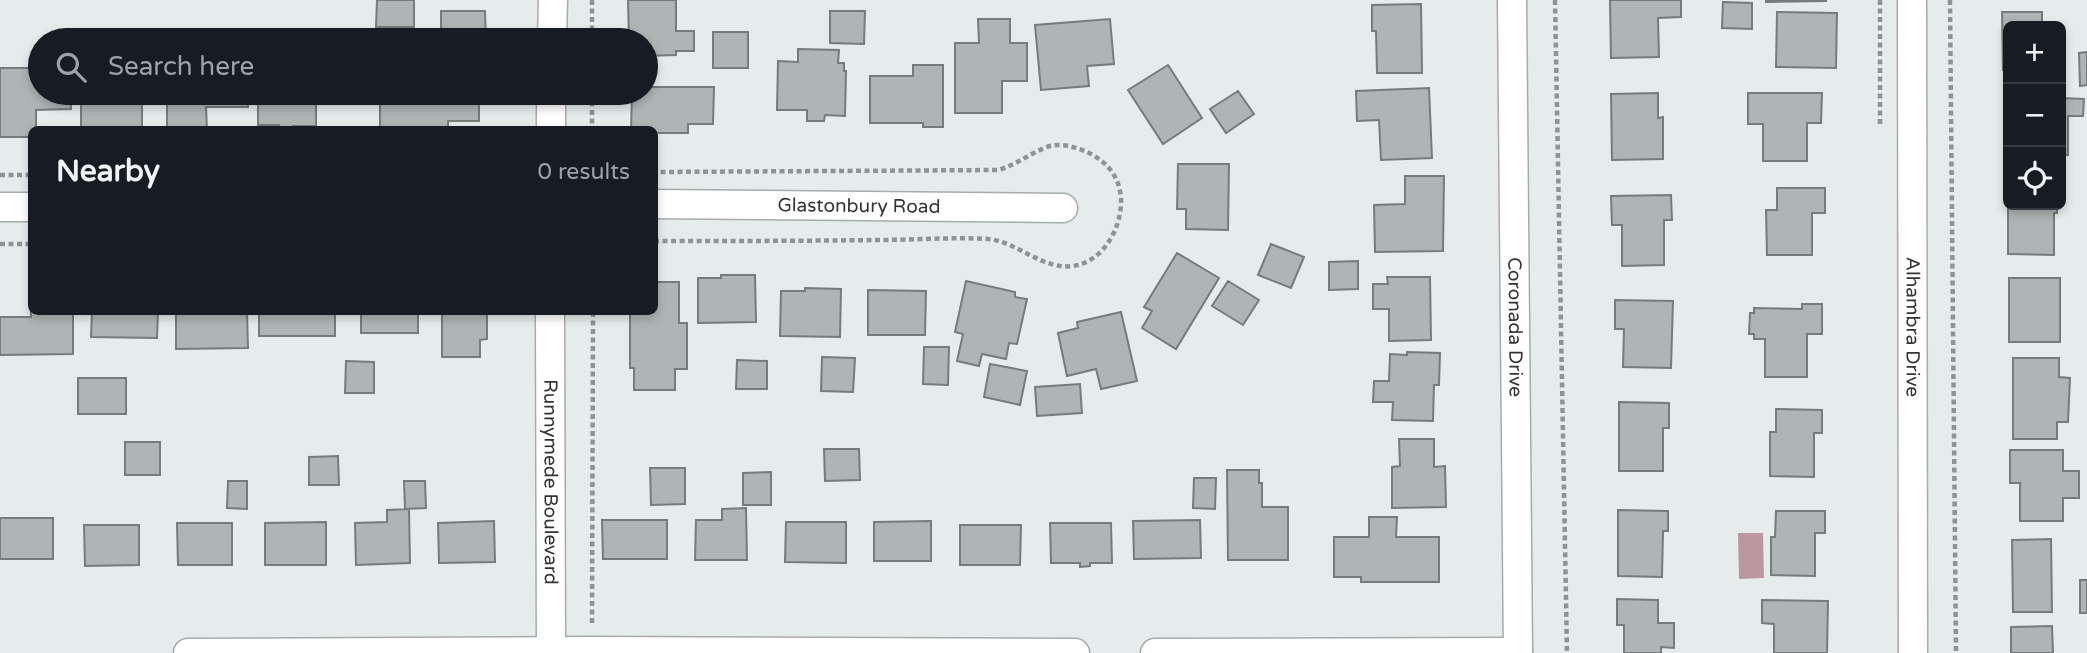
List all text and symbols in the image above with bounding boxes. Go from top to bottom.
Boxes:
map controls [2003,21,2066,210]
button: + [2003,21,2066,84]
search box [28,28,658,105]
icon: search [52,48,90,86]
text: Search here [108,51,254,82]
button: − [2003,84,2066,147]
button: locate [2003,147,2066,210]
text: Nearby [56,153,160,190]
text: 0 results [537,158,630,186]
street label: Glastonbury Road [777,194,941,218]
street label: Coronada Drive [1503,257,1527,397]
street label: Alhambra Drive [1901,257,1924,397]
street label: Runnymede Boulevard [539,379,562,585]

